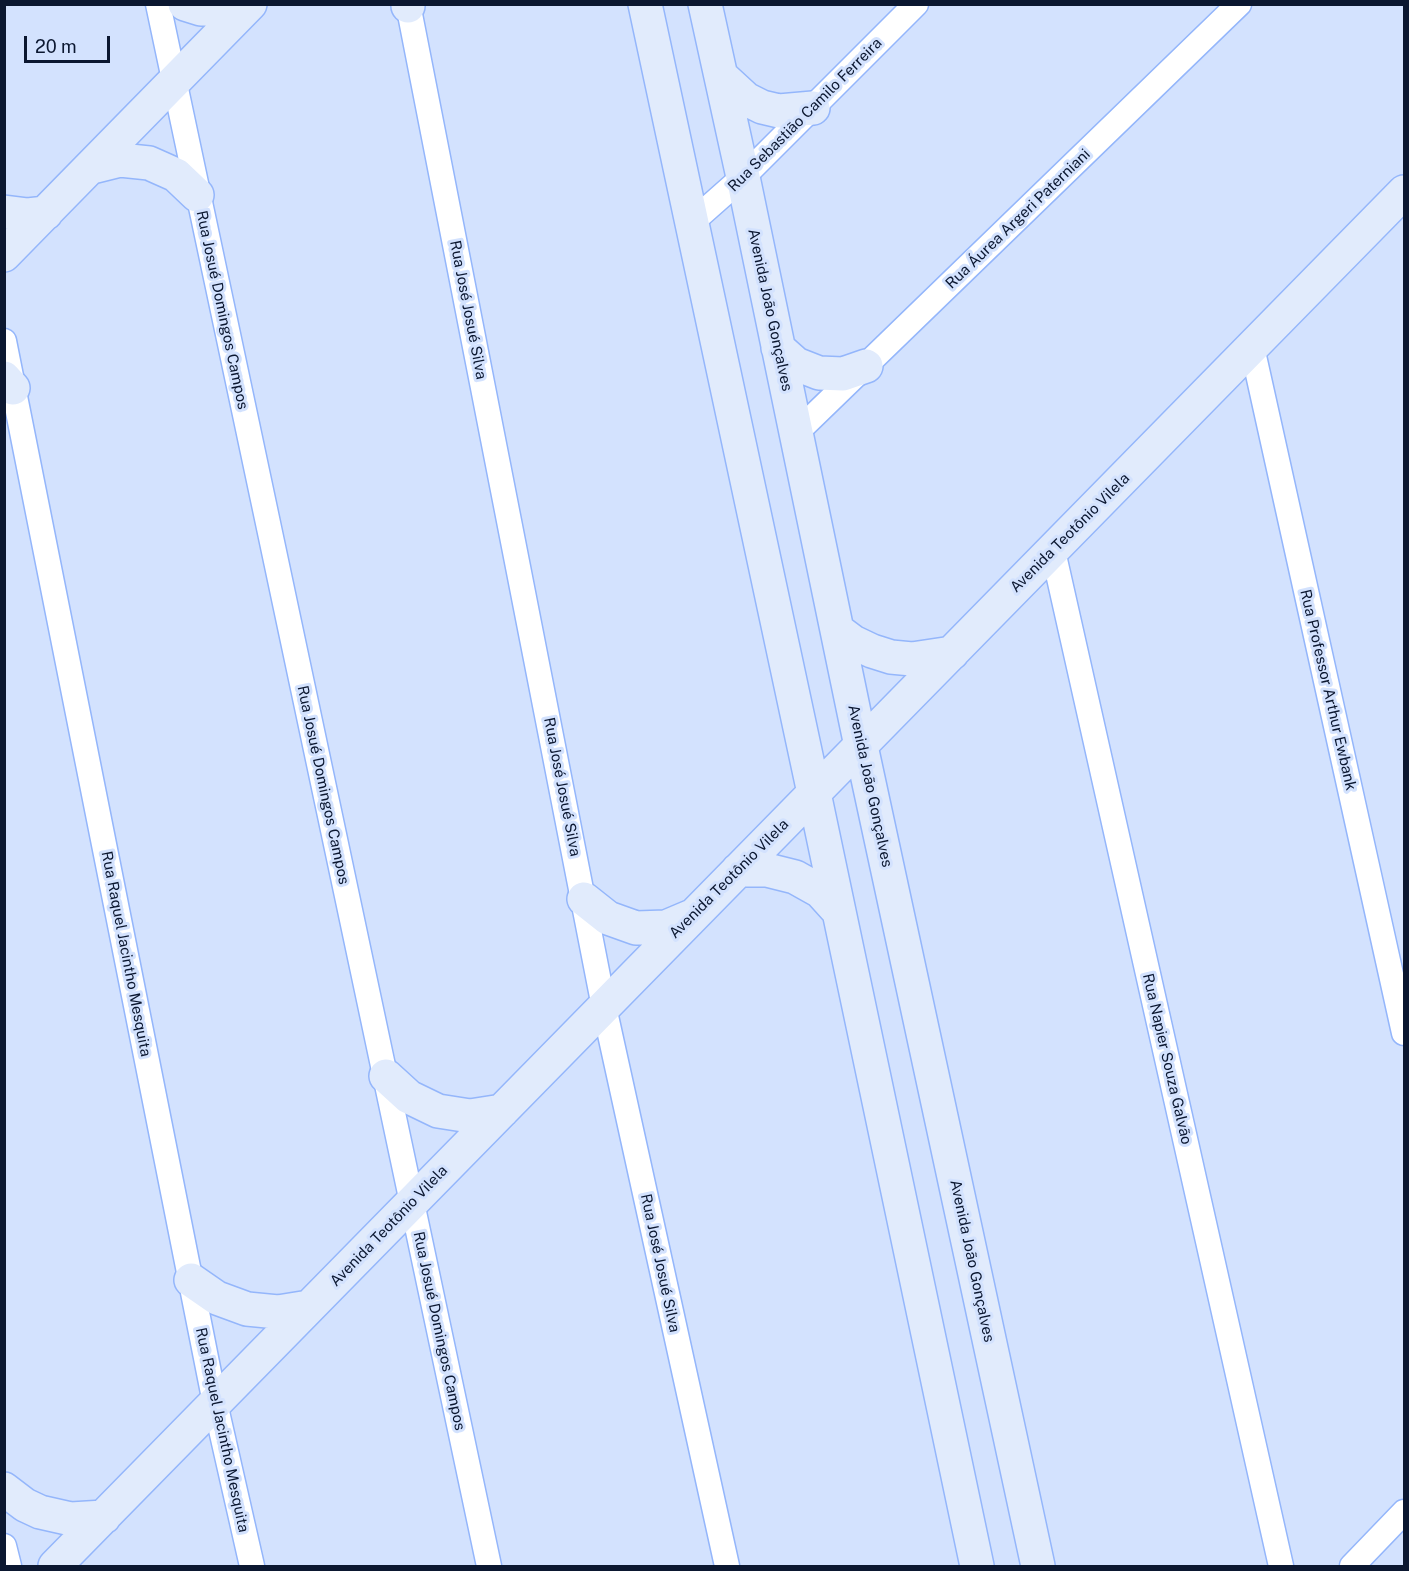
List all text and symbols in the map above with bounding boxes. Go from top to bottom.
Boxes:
scale bar [27,24,112,62]
street label: Rua Sebastião Camilo Ferreira [724,34,886,196]
text: 20 m [35,36,77,57]
street label: Rua Áurea Argeri Paterniani [942,145,1094,293]
street label: Rua Josué Domingos Campos [192,209,252,411]
street label: Avenida João Gonçalves [744,227,796,393]
street label: Rua José Josué Silva [446,239,490,381]
street label: Avenida Teotônio Vilela [1007,470,1133,596]
street label: Rua Professor Arthur Ewbank [1296,588,1360,792]
street label: Rua Josué Domingos Campos [293,684,353,886]
street label: Avenida João Gonçalves [844,703,896,869]
street label: Rua José Josué Silva [540,716,584,858]
street label: Avenida Teotônio Vilela [666,816,792,942]
street label: Rua Raquel Jacintho Mesquita [97,850,155,1058]
street label: Rua Napier Souza Galvão [1139,972,1195,1146]
street label: Avenida Teotônio Vilela [326,1162,452,1290]
street label: Avenida João Gonçalves [946,1178,998,1344]
street label: Rua José Josué Silva [637,1192,683,1334]
street label: Rua Josué Domingos Campos [409,1230,469,1432]
street label: Rua Raquel Jacintho Mesquita [191,1326,253,1534]

